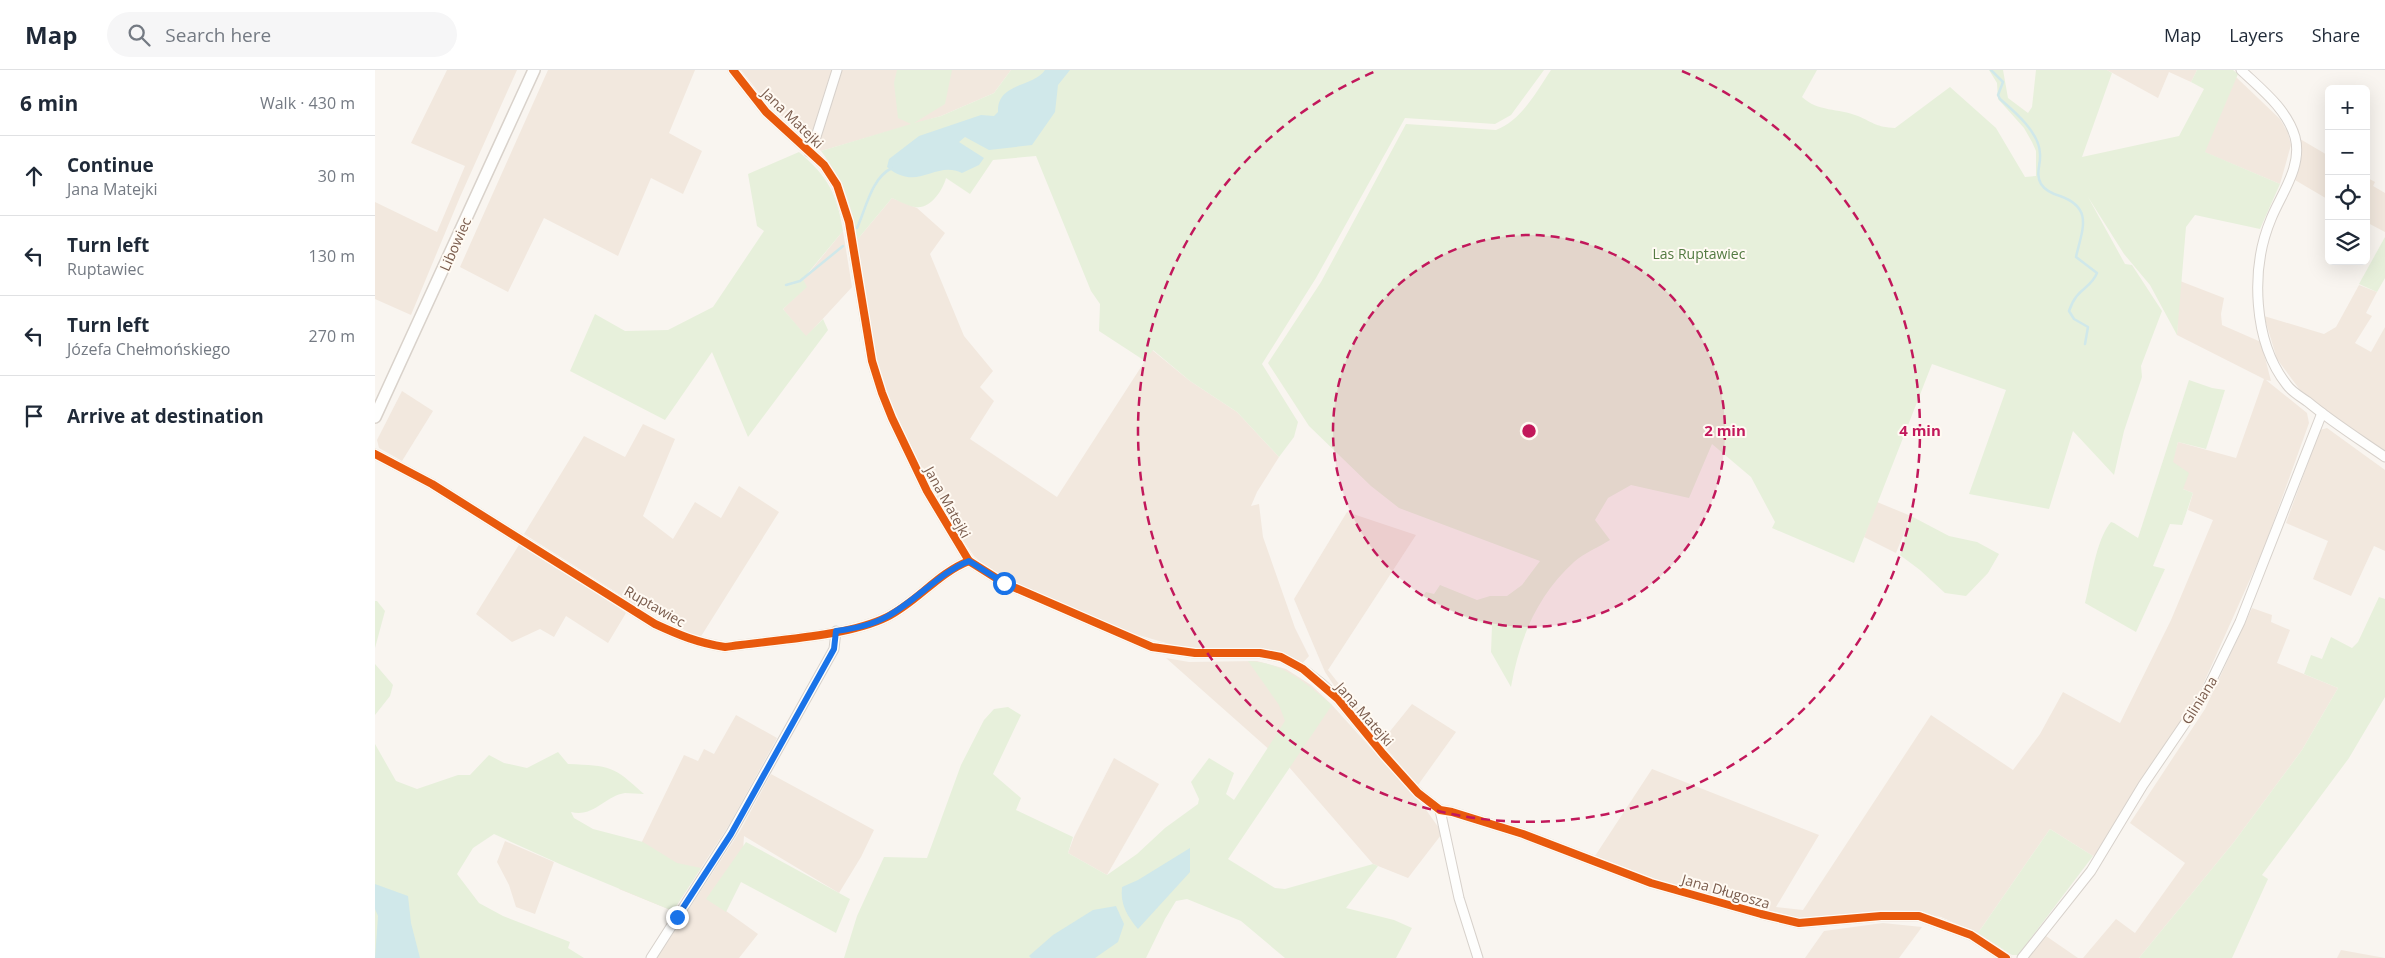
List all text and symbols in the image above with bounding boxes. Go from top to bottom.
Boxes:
search box [107,12,457,57]
text: Map [25,18,77,51]
icon: search [125,21,153,49]
text: Search here [165,22,271,48]
text: Map [2164,23,2201,47]
text: Layers [2229,23,2284,47]
text: Share [2312,23,2360,47]
street label: Jana Matejki [756,82,828,152]
map controls [2325,85,2370,265]
button: + [2325,85,2370,130]
text: 6 min [20,89,78,117]
text: Walk · 430 m [260,92,355,114]
button: − [2325,130,2370,175]
text: Continue [67,152,154,178]
icon: ahead [20,162,48,190]
text: 30 m [318,165,355,187]
button: locate [2325,175,2370,220]
text: Jana Matejki [67,178,158,200]
street label: Libowiec [435,214,475,274]
button: layers [2325,220,2370,265]
text: Turn left [67,232,149,258]
icon: left [20,242,48,270]
park label: Las Ruptawiec [1653,244,1746,263]
text: 130 m [309,245,355,267]
text: Ruptawiec [67,258,144,280]
text: Turn left [67,312,149,338]
icon: left [20,322,48,350]
text: 270 m [309,325,355,347]
text: Józefa Chełmońskiego [67,338,230,360]
icon: arrive [20,402,48,430]
text: Arrive at destination [67,403,264,429]
text: 2 min [1704,420,1746,440]
text: 4 min [1899,420,1941,440]
centre of rings [1520,422,1538,440]
street label: Jana Matejki [920,461,976,541]
route start [993,572,1016,595]
street label: Ruptawiec [621,581,689,631]
street label: Gliniana [2177,672,2221,728]
street label: Jana Matejki [1331,676,1398,750]
street label: Jana Długosza [1678,869,1772,913]
route end [666,906,689,929]

